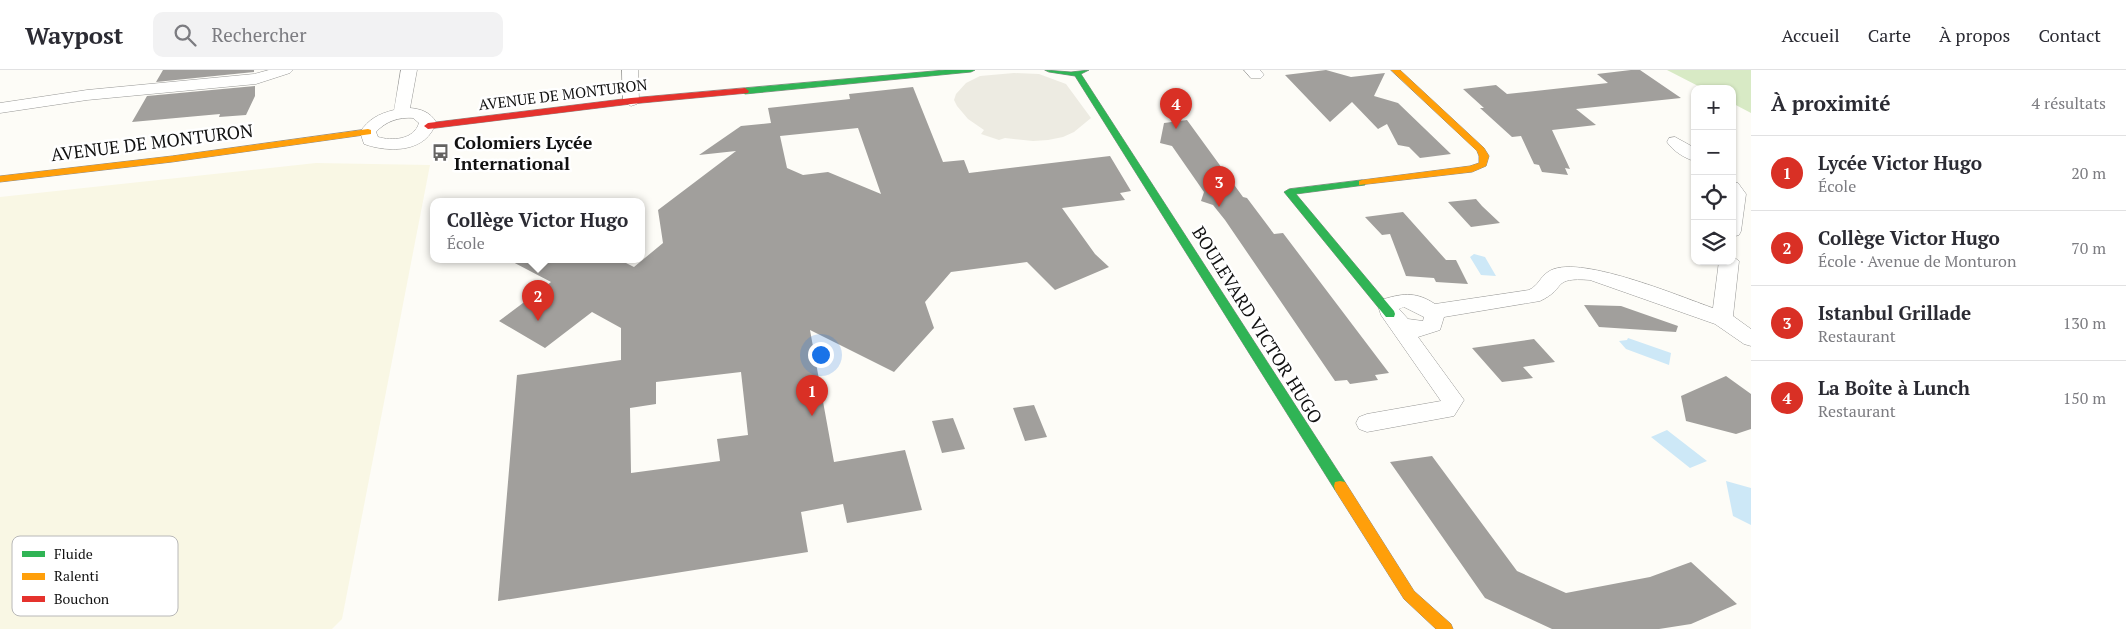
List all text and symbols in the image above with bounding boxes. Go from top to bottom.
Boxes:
search box [153,12,503,57]
text: Waypost [25,19,123,51]
icon: search [171,21,199,49]
text: Rechercher [211,22,306,47]
text: Accueil [1781,23,1840,47]
text: Carte [1868,23,1911,47]
text: À propos [1939,23,2010,47]
text: Contact [2038,23,2101,47]
street label: AVENUE DE MONTURON [477,74,648,114]
map controls [1691,85,1736,265]
button: + [1691,85,1736,130]
pin: 4 [1160,88,1192,129]
text: À proximité [1771,89,1891,117]
text: 4 résultats [2032,92,2106,114]
street label: AVENUE DE MONTURON [49,118,254,166]
place label: Colomiers Lycée International [454,130,593,175]
button: − [1691,130,1736,175]
bus stop icon: Colomiers Lycée International [430,143,450,163]
text: Lycée Victor Hugo [1818,150,1982,175]
text: 1 [1782,162,1792,184]
text: 20 m [2071,162,2106,184]
pin: 3 [1203,166,1235,207]
button: locate [1691,175,1736,220]
text: École [1818,175,1856,197]
popup [430,198,645,263]
text: Collège Victor Hugo [447,207,628,232]
button: layers [1691,220,1736,265]
street label: BOULEVARD VICTOR HUGO [1187,221,1329,428]
text: Collège Victor Hugo [1818,225,2000,250]
text: École [447,232,485,254]
text: 2 [1782,237,1792,259]
text: 70 m [2071,237,2106,259]
text: École · Avenue de Monturon [1818,250,2016,272]
pin: 2 [522,280,554,321]
text: Istanbul Grillade [1818,300,1971,325]
text: 3 [1782,312,1792,334]
text: 130 m [2063,312,2106,334]
text: Restaurant [1818,325,1896,347]
your location [808,342,834,368]
pin: 1 [796,375,828,416]
text: La Boîte à Lunch [1818,375,1970,400]
text: 4 [1782,387,1792,409]
text: 150 m [2063,387,2106,409]
text: Restaurant [1818,400,1896,422]
legend [12,536,178,616]
text: Fluide [54,544,93,563]
text: Ralenti [54,566,99,585]
text: Bouchon [54,589,110,608]

